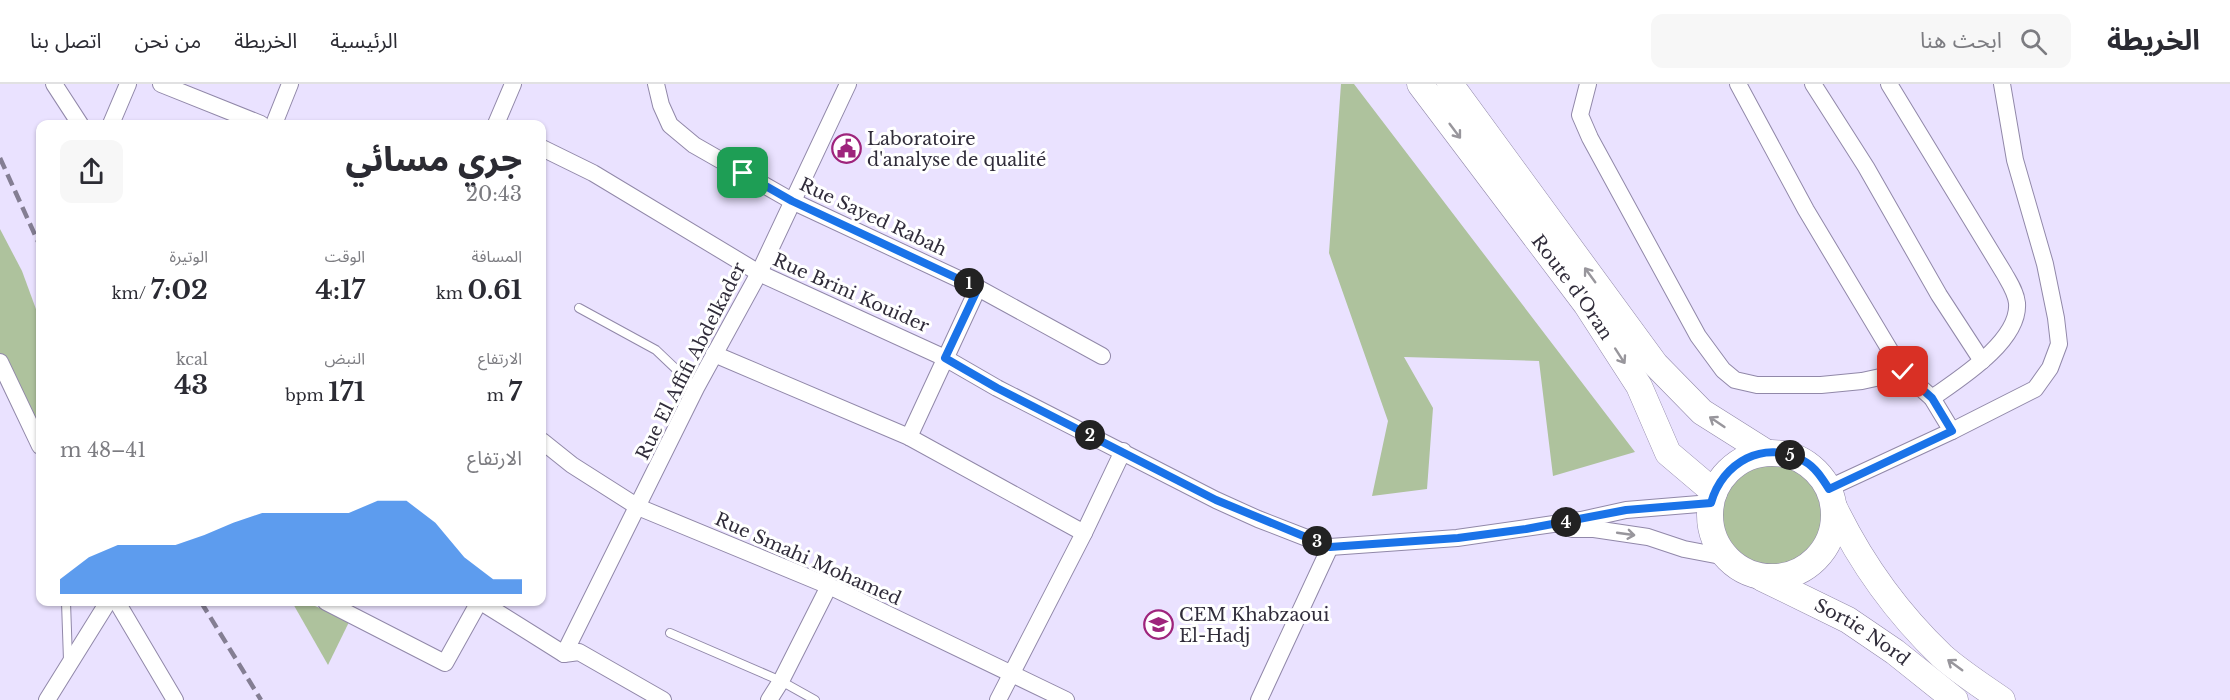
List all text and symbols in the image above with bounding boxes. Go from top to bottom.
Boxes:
search box [1651,14,2071,68]
text: الخريطة [2107,23,2200,58]
icon: search [2017,25,2050,58]
text: ابحث هنا [1920,27,2002,54]
text: اتصل بنا [30,28,102,54]
text: من نحن [135,28,201,54]
text: الخريطة [234,28,297,54]
text: الرئيسية [330,28,398,54]
one-way arrow [1449,122,1461,138]
place label: Laboratoire d'analyse de qualité [867,128,1046,171]
public building icon: Laboratoire d'analyse de qualité [830,133,862,165]
text: جري مسائي [345,139,522,180]
button: share [60,140,123,203]
pin [717,147,768,198]
icon: arrive [726,156,759,189]
street label: Rue Sayed Rabah [796,173,950,261]
text: 20:43 [466,182,522,206]
street label: Route d'Oran [1527,231,1617,344]
text: الوتيرة [170,246,208,266]
text: الوقت [325,246,365,266]
text: المسافة [472,246,522,266]
street label: Rue Brini Kouider [770,249,933,337]
street label: Rue El Affifi Abdelkader [632,258,751,463]
pin: 1 [954,268,984,298]
one-way arrow [1584,268,1596,284]
text: 1 [966,273,972,293]
text: 7:02 [151,274,208,306]
text: 4:17 [316,274,365,306]
text: 0.61 [468,274,522,306]
text: /km [112,283,151,303]
text: km [436,283,468,303]
pin [1877,346,1928,397]
one-way arrow [1614,347,1626,364]
text: النبض [324,348,365,368]
text: الارتفاع [478,348,522,368]
text: kcal [176,349,208,369]
icon: check [1886,355,1919,388]
text: 43 [174,369,208,401]
text: 171 [328,376,365,408]
text: 7 [509,376,522,408]
text: bpm [285,385,328,405]
text: m [487,385,509,405]
one-way arrow [1709,416,1725,428]
pin: 2 [1075,420,1105,450]
text: 2 [1085,425,1095,445]
text: 41–48 m [60,438,146,462]
pin: 5 [1775,440,1805,470]
text: 5 [1785,445,1795,465]
text: الارتفاع [467,446,522,470]
pin: 4 [1551,507,1581,537]
street label: Rue Smahi Mohamed [712,508,904,610]
text: 4 [1561,512,1571,532]
pin: 3 [1302,526,1332,556]
one-way arrow [1615,528,1635,539]
text: 3 [1312,531,1322,551]
street label: Sortie Nord [1811,594,1914,670]
place label: CEM Khabzaoui El-Hadj [1179,604,1329,647]
school or university icon: CEM Khabzaoui El-Hadj [1142,609,1174,641]
one-way arrow [1947,659,1963,671]

